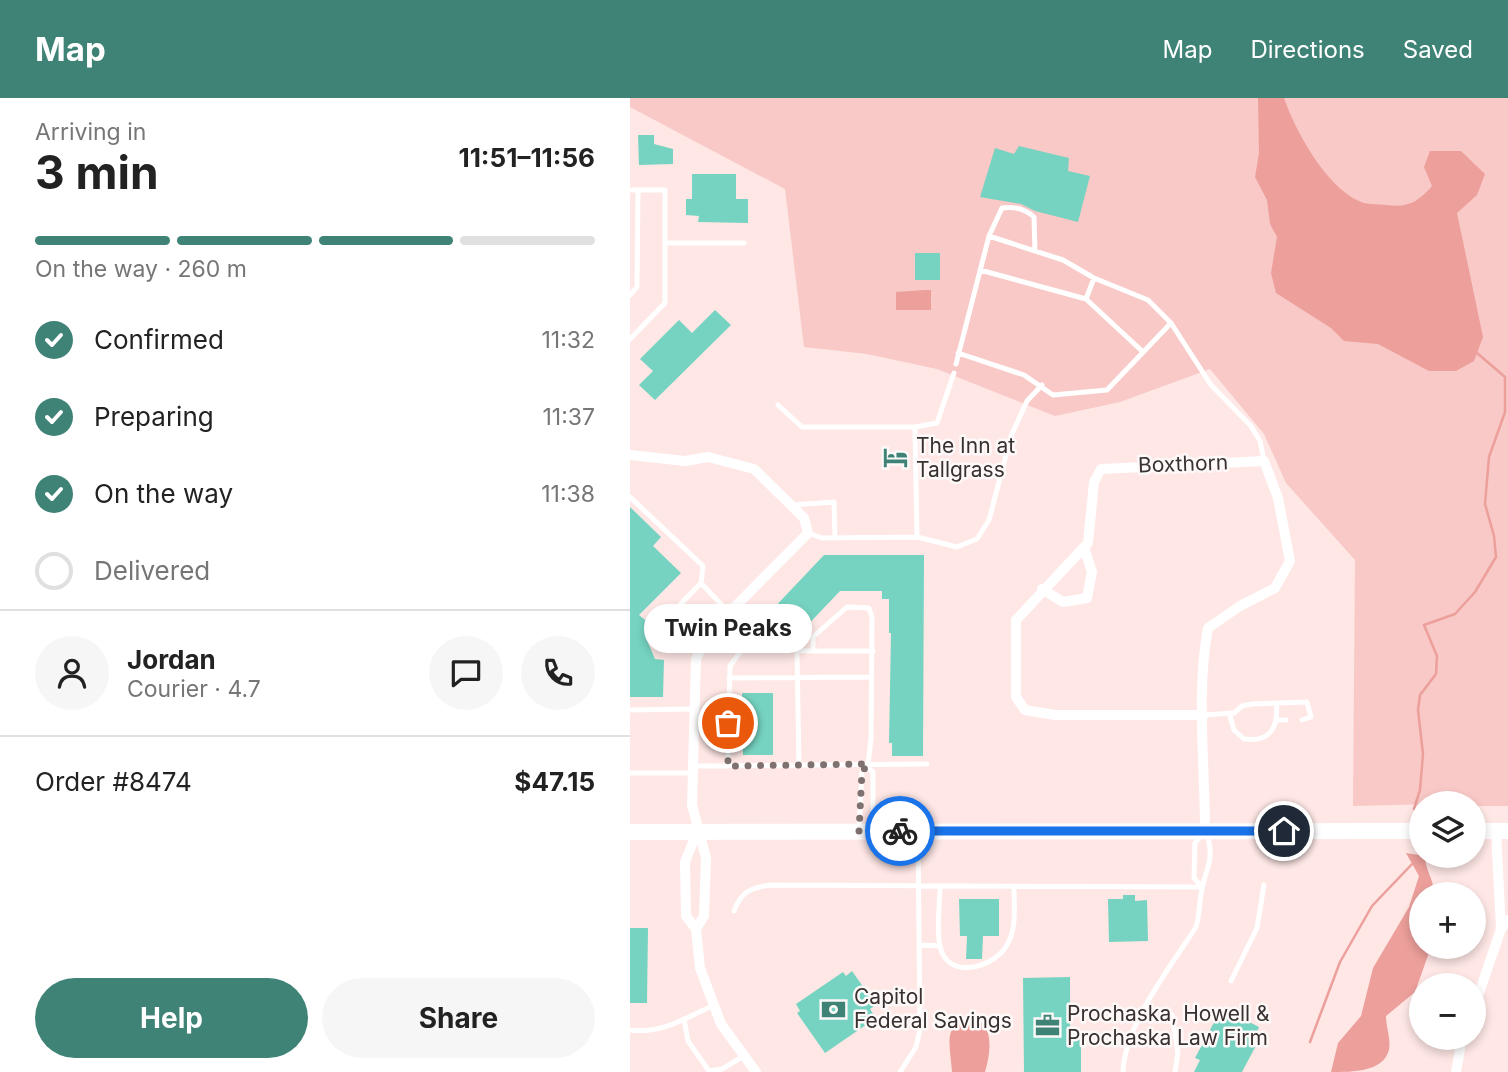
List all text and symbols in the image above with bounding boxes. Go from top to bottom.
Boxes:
text: Map [35,29,106,69]
text: Map [1163,35,1212,64]
text: Directions [1250,35,1365,64]
text: Saved [1403,35,1473,64]
text: Arriving in [35,118,146,146]
text: 11:51–11:56 [458,142,595,173]
text: 3 min [35,144,159,200]
text: On the way · 260 m [35,255,247,283]
icon: check [35,321,73,359]
text: Confirmed [94,324,224,355]
text: 11:32 [541,326,595,354]
icon: check [35,398,73,436]
text: Preparing [94,401,214,432]
text: 11:37 [542,403,595,431]
place label: The Inn at Tallgrass [916,433,1015,482]
hotel icon: The Inn at Tallgrass [882,444,910,472]
street label: Boxthorn [1137,449,1229,478]
icon: check [35,475,73,513]
text: On the way [94,478,233,509]
text: 11:38 [541,480,595,508]
text: Delivered [94,555,210,586]
callout: Twin Peaks [644,604,812,653]
text: Twin Peaks [664,614,792,642]
button: person [35,636,109,710]
button: chat [429,636,503,710]
button: phone [521,636,595,710]
text: Jordan [127,644,216,675]
text: Courier · 4.7 [127,675,261,703]
pin [698,693,758,753]
icon: bag [709,704,747,742]
text: Order #8474 [35,766,192,797]
text: $47.15 [514,766,595,797]
map controls [1409,791,1486,1050]
button: layers [1409,791,1486,868]
courier [865,796,935,866]
pin [1254,801,1314,861]
icon: bike [881,812,919,850]
icon: home [1265,812,1303,850]
button: + [1409,882,1486,959]
button: − [1409,973,1486,1050]
button: Help [35,978,308,1058]
button: Share [322,978,595,1058]
place label: Capitol Federal Savings [854,984,1012,1033]
bank icon: Capitol Federal Savings [820,995,848,1023]
place label: Prochaska, Howell & Prochaska Law Firm [1067,1001,1270,1050]
office icon: Prochaska, Howell & Prochaska Law Firm [1033,1012,1061,1040]

